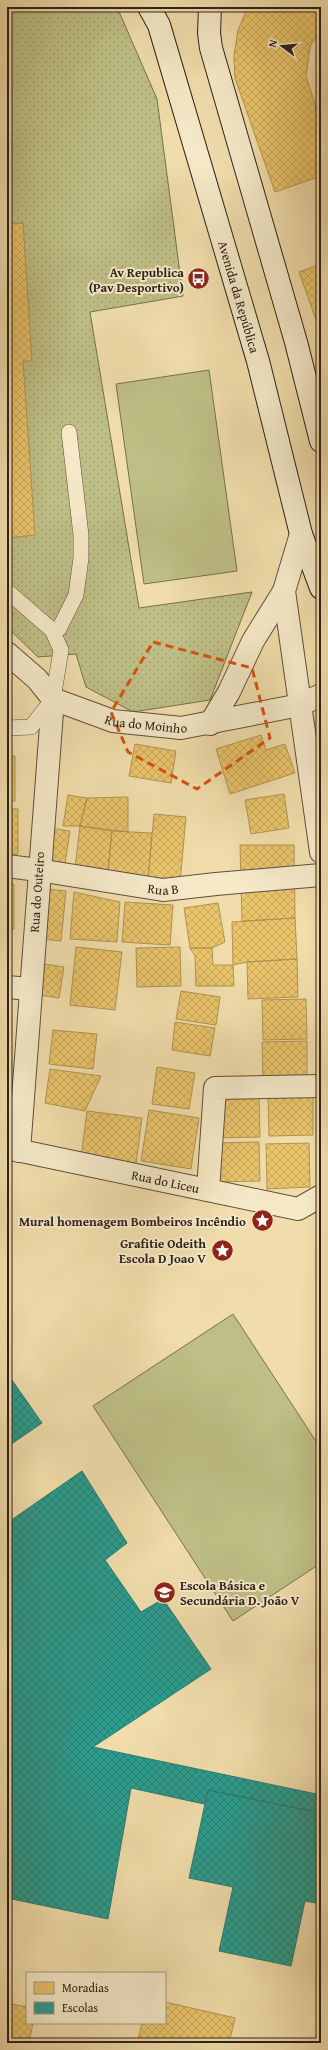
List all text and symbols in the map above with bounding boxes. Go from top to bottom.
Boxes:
north arrow [262,26,302,66]
text: N [264,37,281,49]
street label: Avenida da República [214,238,265,356]
place label: Av Republica (Pav Desportivo) [89,263,184,297]
bus stop icon: Av Republica (Pav Desportivo) [186,266,212,292]
street label: Rua do Moinho [102,709,189,737]
street label: Rua do Outeiro [25,851,49,933]
street label: Rua B [146,878,180,900]
street label: Rua do Liceu [130,1165,201,1198]
place icon: Mural homenagem Bombeiros Incêndio [249,1208,275,1234]
place label: Mural homenagem Bombeiros Incêndio [19,1212,246,1231]
place label: Grafitie Odeith Escola D Joao V [119,1234,206,1268]
place icon: Grafitie Odeith Escola D Joao V [209,1237,235,1263]
place label: Escola Básica e Secundária D. João V [180,1576,300,1610]
school or university icon: Escola Básica e Secundária D. João V [151,1579,177,1605]
legend [26,1972,166,2024]
text: Moradias [62,1979,109,1996]
text: Escolas [62,1999,98,2016]

